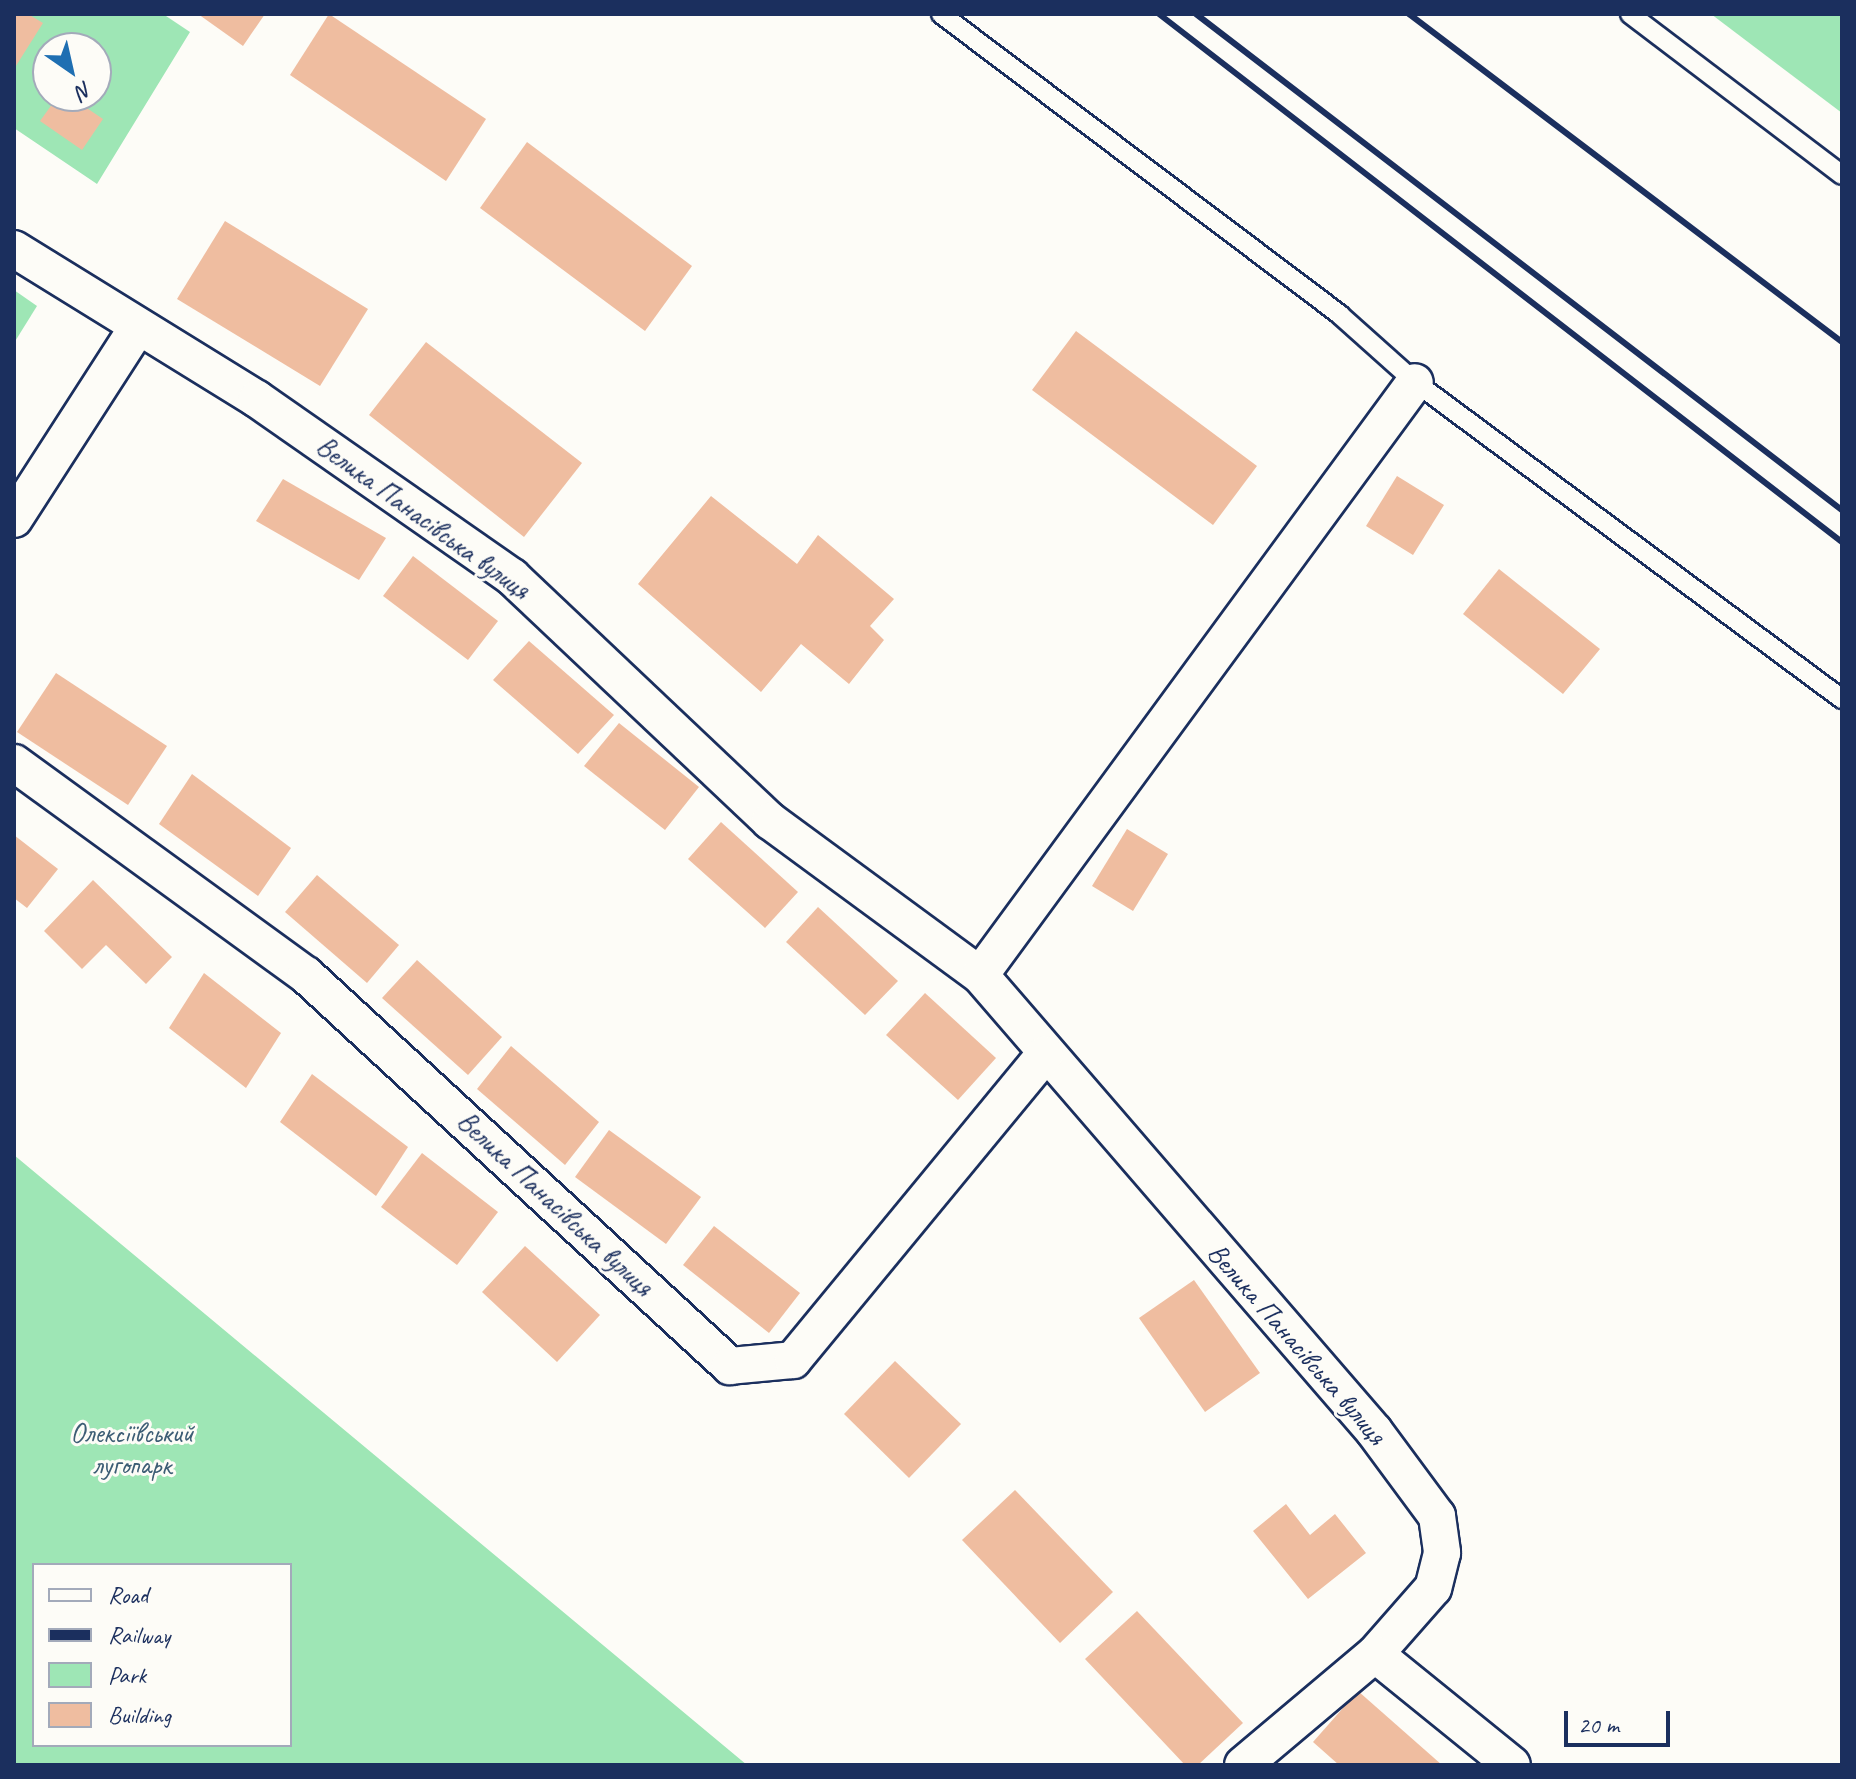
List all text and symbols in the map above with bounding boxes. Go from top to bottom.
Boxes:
north arrow [32,32,112,112]
text: N [71,75,98,106]
street label: Велика Панасівська вулиця [309,429,537,607]
street label: Велика Панасівська вулиця [450,1104,660,1304]
street label: Велика Панасівська вулиця [1200,1236,1394,1452]
park label: Олексіївський лугопарк [70,1416,194,1482]
legend [32,1563,292,1747]
text: Road [108,1580,148,1610]
text: Railway [108,1620,170,1650]
text: Park [108,1660,146,1690]
scale bar [1568,1695,1674,1745]
text: Building [108,1700,171,1730]
text: 20 m [1578,1710,1619,1740]

